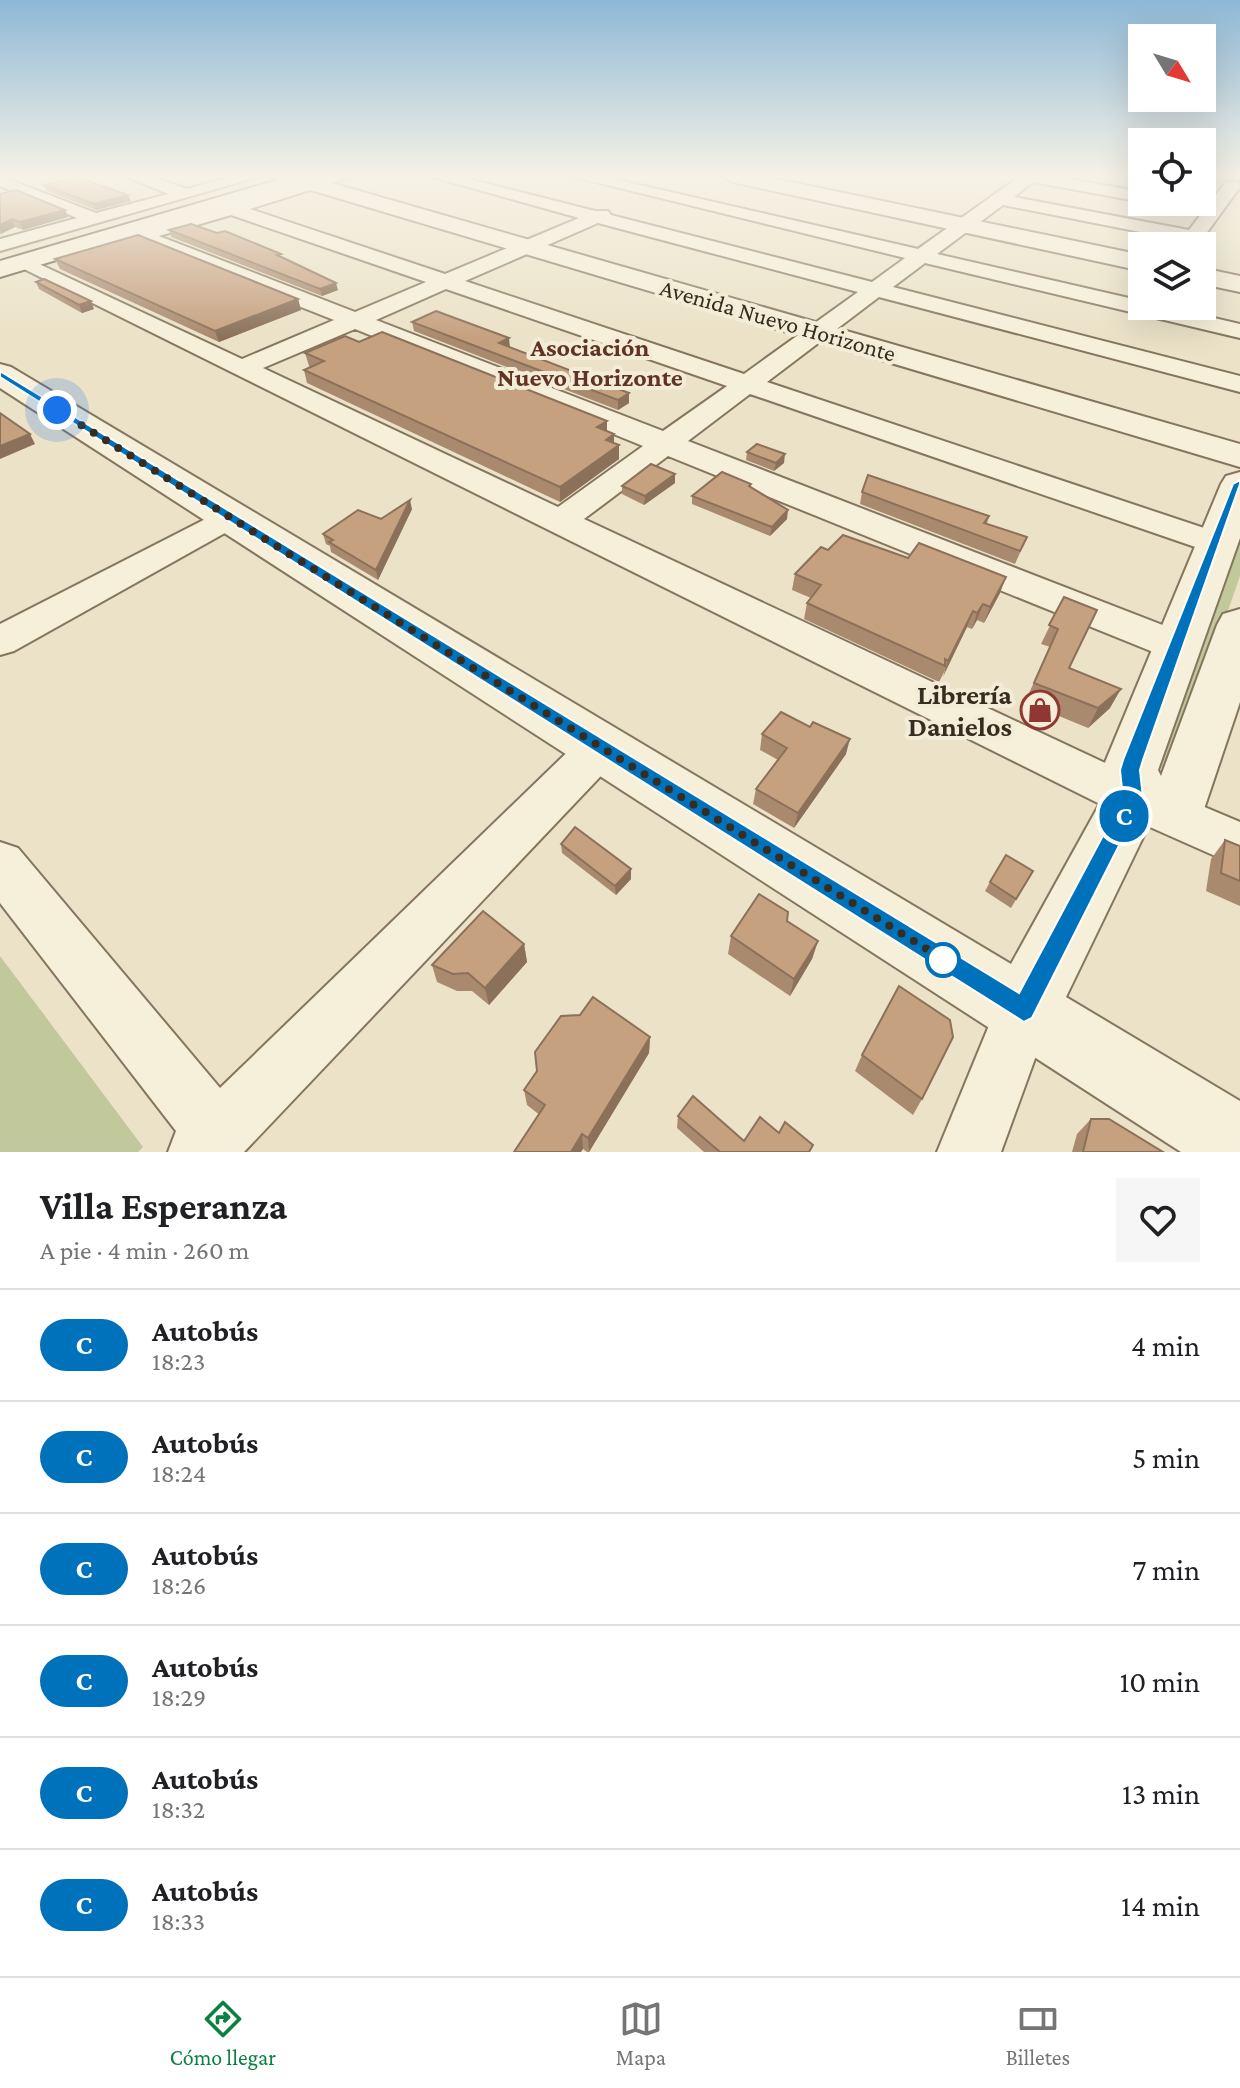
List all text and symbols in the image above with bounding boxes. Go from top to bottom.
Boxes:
north arrow [1128,24,1216,112]
map controls [1128,24,1216,320]
button: locate [1128,128,1216,216]
button: layers [1128,232,1216,320]
street label: Avenida Nuevo Horizonte [657,273,899,367]
district label: Asociación Nuevo Horizonte [497,333,683,392]
your location [37,390,77,430]
place label: Librería Danielos [908,679,1012,742]
shop icon: Librería Danielos [1019,689,1061,731]
line badge: C [1098,790,1150,842]
text: C [1115,800,1133,831]
unlabelled marker [926,943,960,977]
button: heart [1116,1178,1200,1262]
text: Villa Esperanza [40,1185,287,1227]
text: A pie · 4 min · 260 m [40,1236,249,1265]
text: Autobús [152,1314,258,1347]
text: C [75,1329,93,1360]
text: 4 min [1131,1329,1200,1362]
text: 18:23 [152,1347,205,1376]
text: Autobús [152,1426,258,1459]
text: C [75,1441,93,1472]
text: 5 min [1132,1441,1200,1474]
text: 18:24 [152,1459,206,1488]
text: Autobús [152,1538,258,1571]
text: C [75,1553,93,1584]
text: 7 min [1132,1553,1200,1586]
text: 18:26 [152,1571,206,1600]
text: Autobús [152,1650,258,1683]
text: C [75,1665,93,1696]
text: 10 min [1119,1665,1200,1698]
text: 18:29 [152,1683,206,1712]
text: Autobús [152,1762,258,1795]
text: C [75,1777,93,1808]
text: 13 min [1122,1777,1200,1810]
text: 18:32 [152,1795,205,1824]
text: Autobús [152,1874,258,1907]
text: C [75,1889,93,1920]
text: 14 min [1121,1889,1200,1922]
text: 18:33 [152,1907,205,1936]
tab: Cómo llegar [170,1997,276,2070]
tab: Mapa [616,1997,666,2070]
tab: Billetes [1006,1997,1070,2070]

